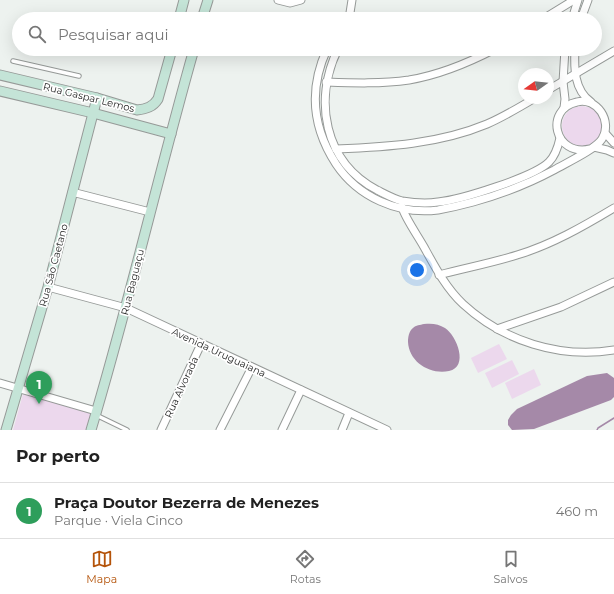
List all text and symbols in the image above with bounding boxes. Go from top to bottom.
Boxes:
search box [12,12,602,56]
icon: search [26,23,48,45]
text: Pesquisar aqui [58,25,169,44]
north arrow [518,68,554,104]
street label: Rua Gaspar Lemos [42,80,136,115]
street label: Rua São Caetano [36,222,71,308]
street label: Rua Baguaçu [118,248,147,317]
your location [407,260,427,280]
street label: Avenida Uruguaiana [170,325,268,380]
street label: Rua Alvorada [162,355,201,420]
pin: 1 [26,371,52,404]
text: Por perto [16,446,100,466]
text: Praça Doutor Bezerra de Menezes [54,493,319,512]
text: 1 [26,503,32,519]
text: 460 m [556,503,598,519]
text: Parque · Viela Cinco [54,512,183,528]
tab: Mapa [86,548,117,586]
tab: Rotas [290,548,321,586]
tab: Salvos [493,548,528,586]

